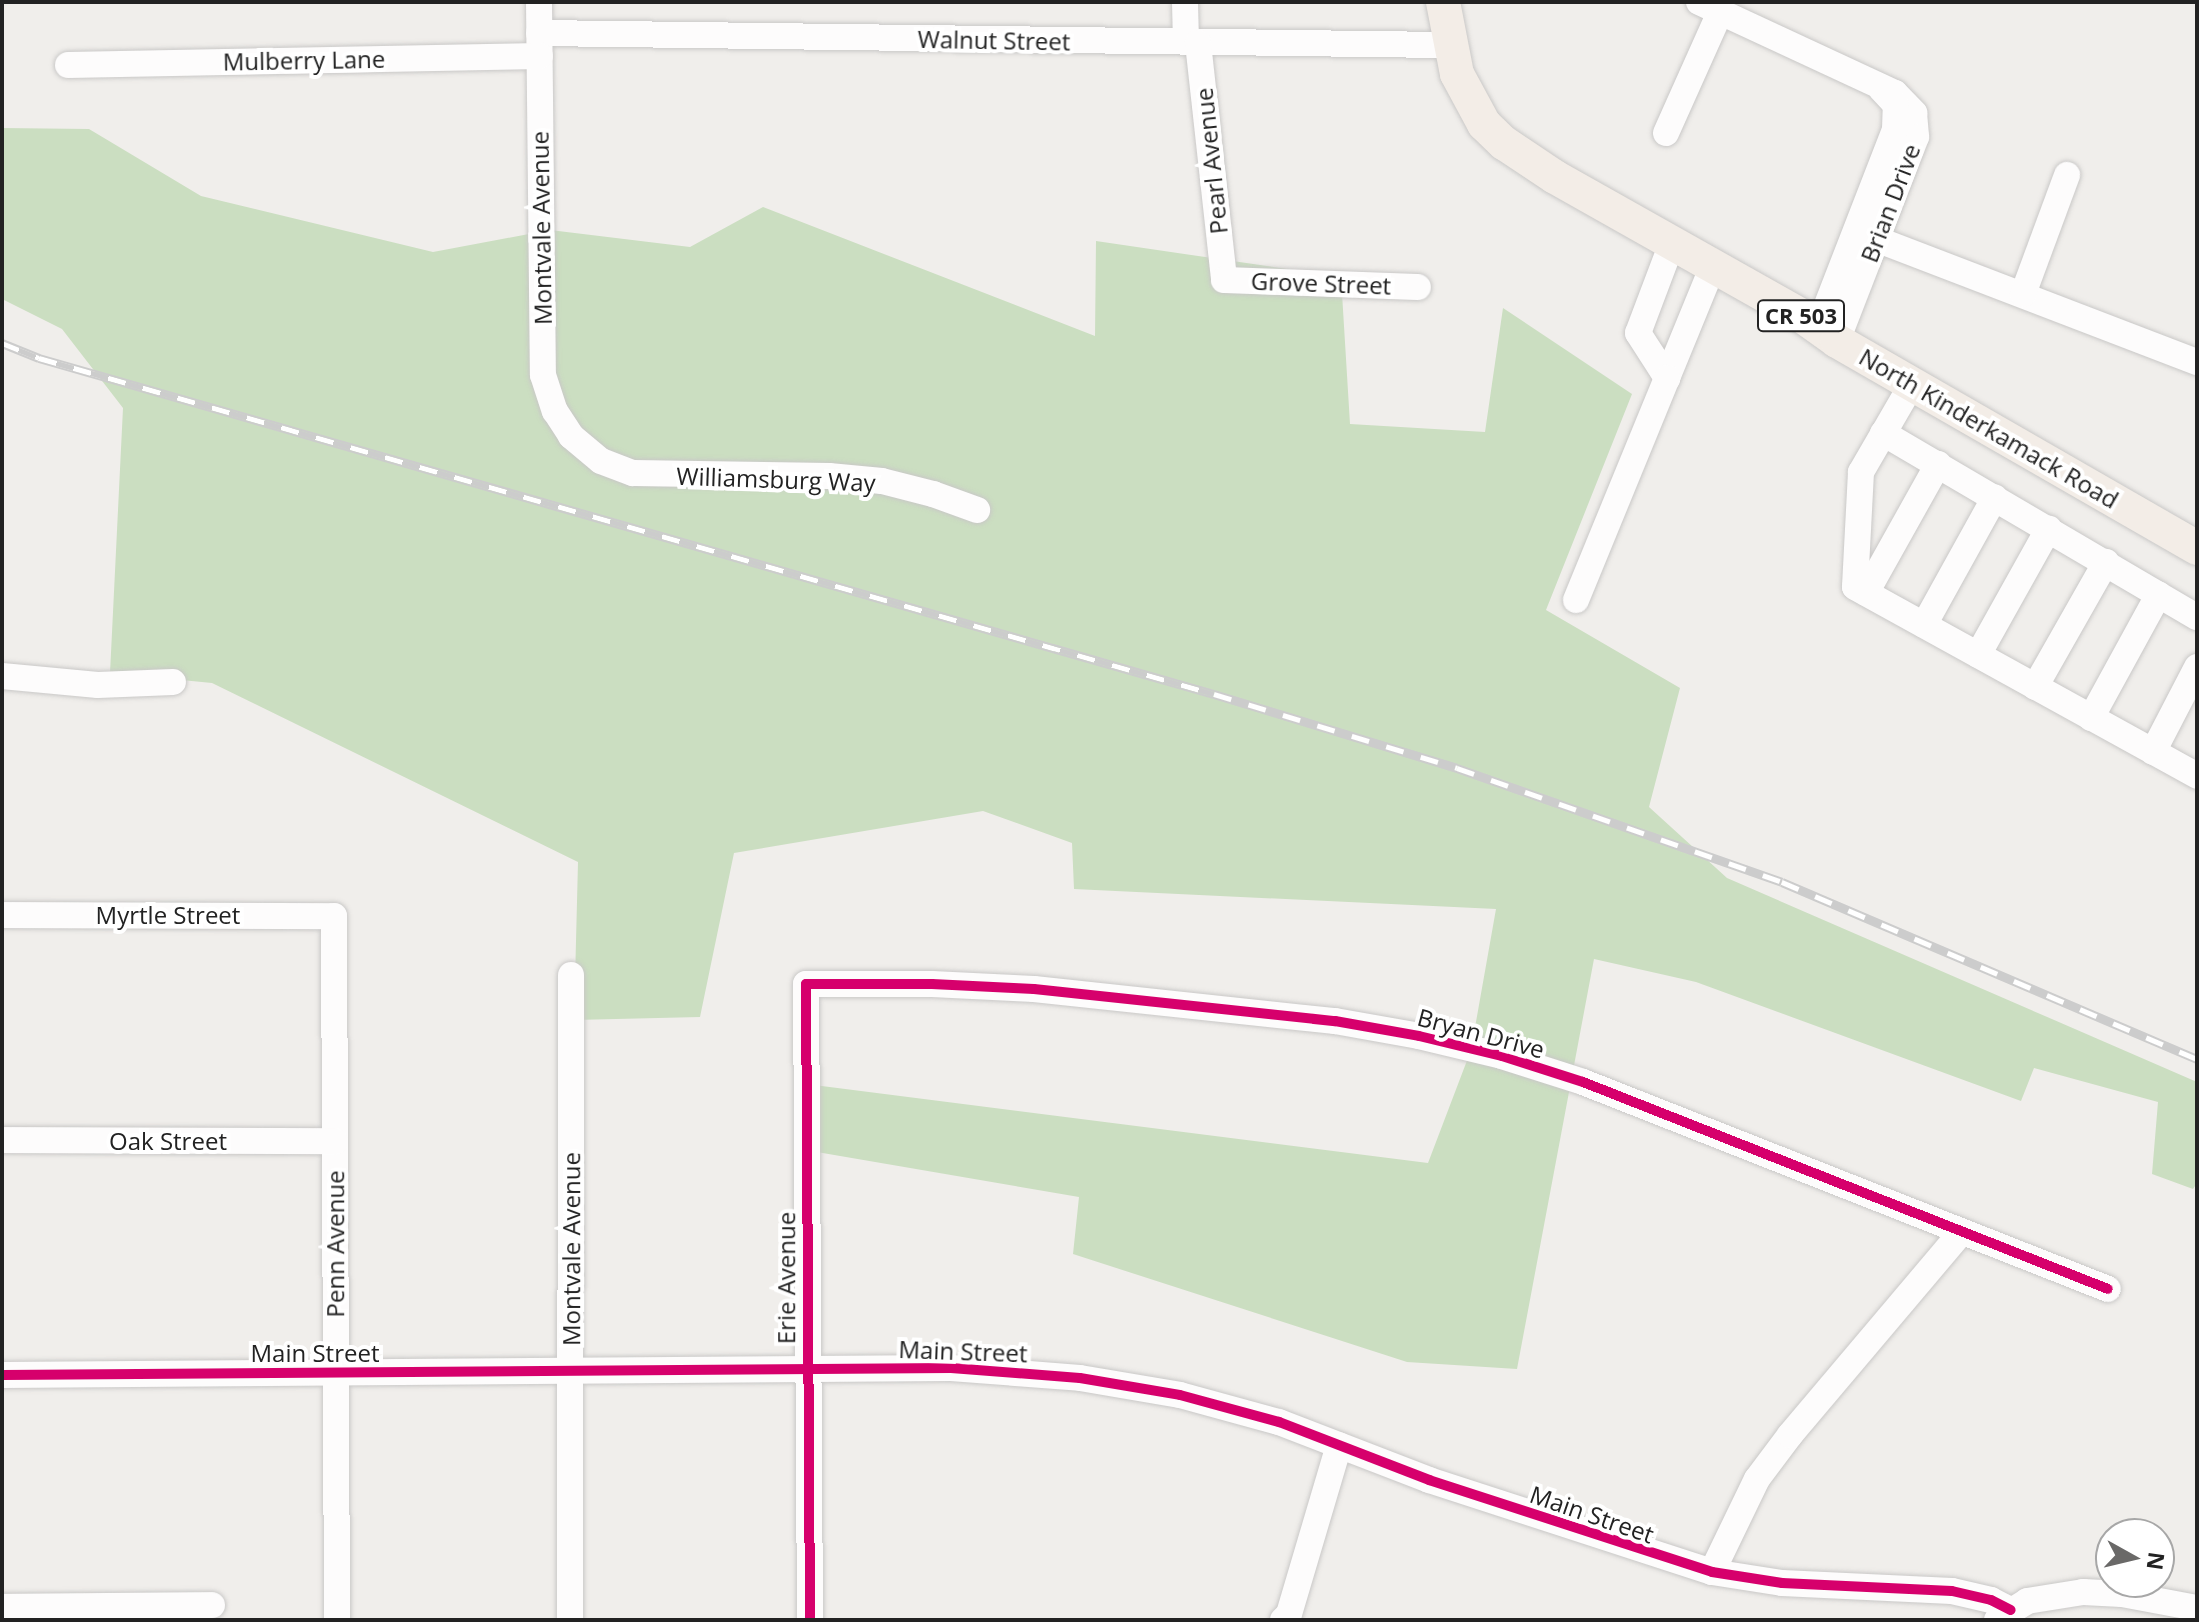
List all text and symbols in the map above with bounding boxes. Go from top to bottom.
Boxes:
street label: Walnut Street [917,24,1071,56]
street label: Mulberry Lane [223,44,385,76]
street label: Pearl Avenue [1189,86,1233,236]
street label: Montvale Avenue [525,131,557,325]
street label: Brian Drive [1854,140,1926,266]
street label: Grove Street [1250,266,1392,300]
road number: CR 503 [1757,298,1845,334]
street label: North Kinderkamack Road [1854,342,2124,514]
street label: Williamsburg Way [676,461,876,497]
street label: Myrtle Street [96,901,240,929]
street label: Bryan Drive [1414,1002,1548,1064]
street label: Oak Street [109,1127,227,1155]
street label: Montvale Avenue [557,1152,585,1346]
street label: Penn Avenue [321,1170,349,1318]
street label: Erie Avenue [772,1212,800,1344]
street label: Main Street [898,1334,1028,1368]
street label: Main Street [251,1339,379,1367]
street label: Main Street [1526,1479,1658,1549]
north arrow [2095,1518,2175,1598]
text: N [2141,1550,2173,1572]

